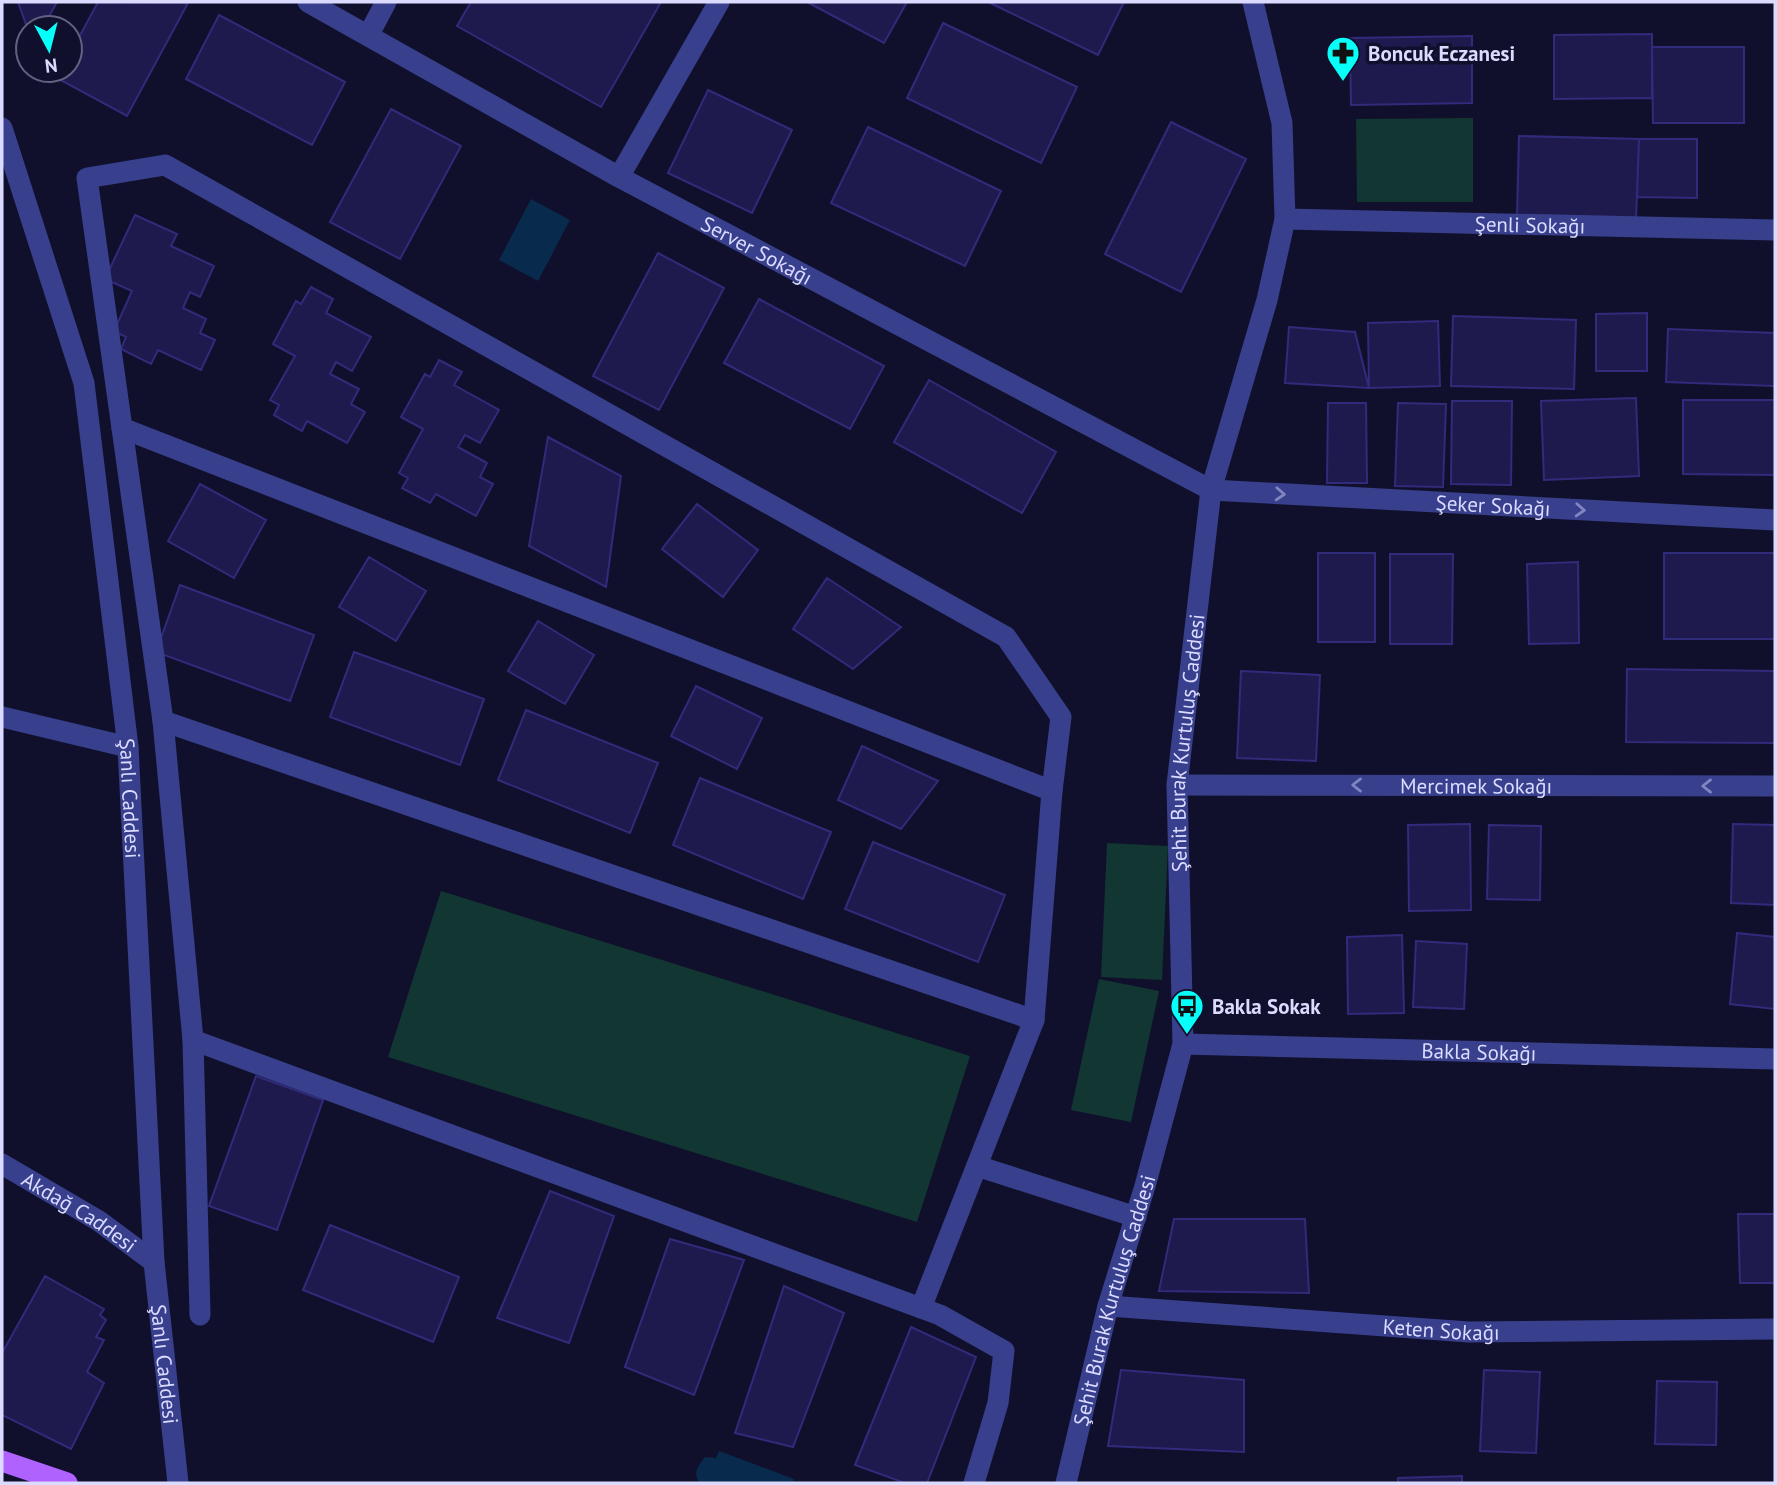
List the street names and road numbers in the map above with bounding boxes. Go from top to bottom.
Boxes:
street label: Server Sokağı [697,210,817,290]
street label: Şenli Sokağı [1474,210,1586,239]
street label: Şeker Sokağı [1435,488,1551,522]
street label: Şehit Burak Kurtuluş Caddesi [1163,612,1210,873]
street label: Şanlı Caddesi [114,737,147,859]
street label: Mercimek Sokağı [1400,772,1552,799]
street label: Bakla Sokağı [1421,1037,1537,1066]
street label: Akdağ Caddesi [17,1165,142,1258]
street label: Şehit Burak Kurtuluş Caddesi [1067,1172,1161,1428]
street label: Şanlı Caddesi [145,1303,185,1425]
street label: Keten Sokağı [1382,1312,1500,1346]

